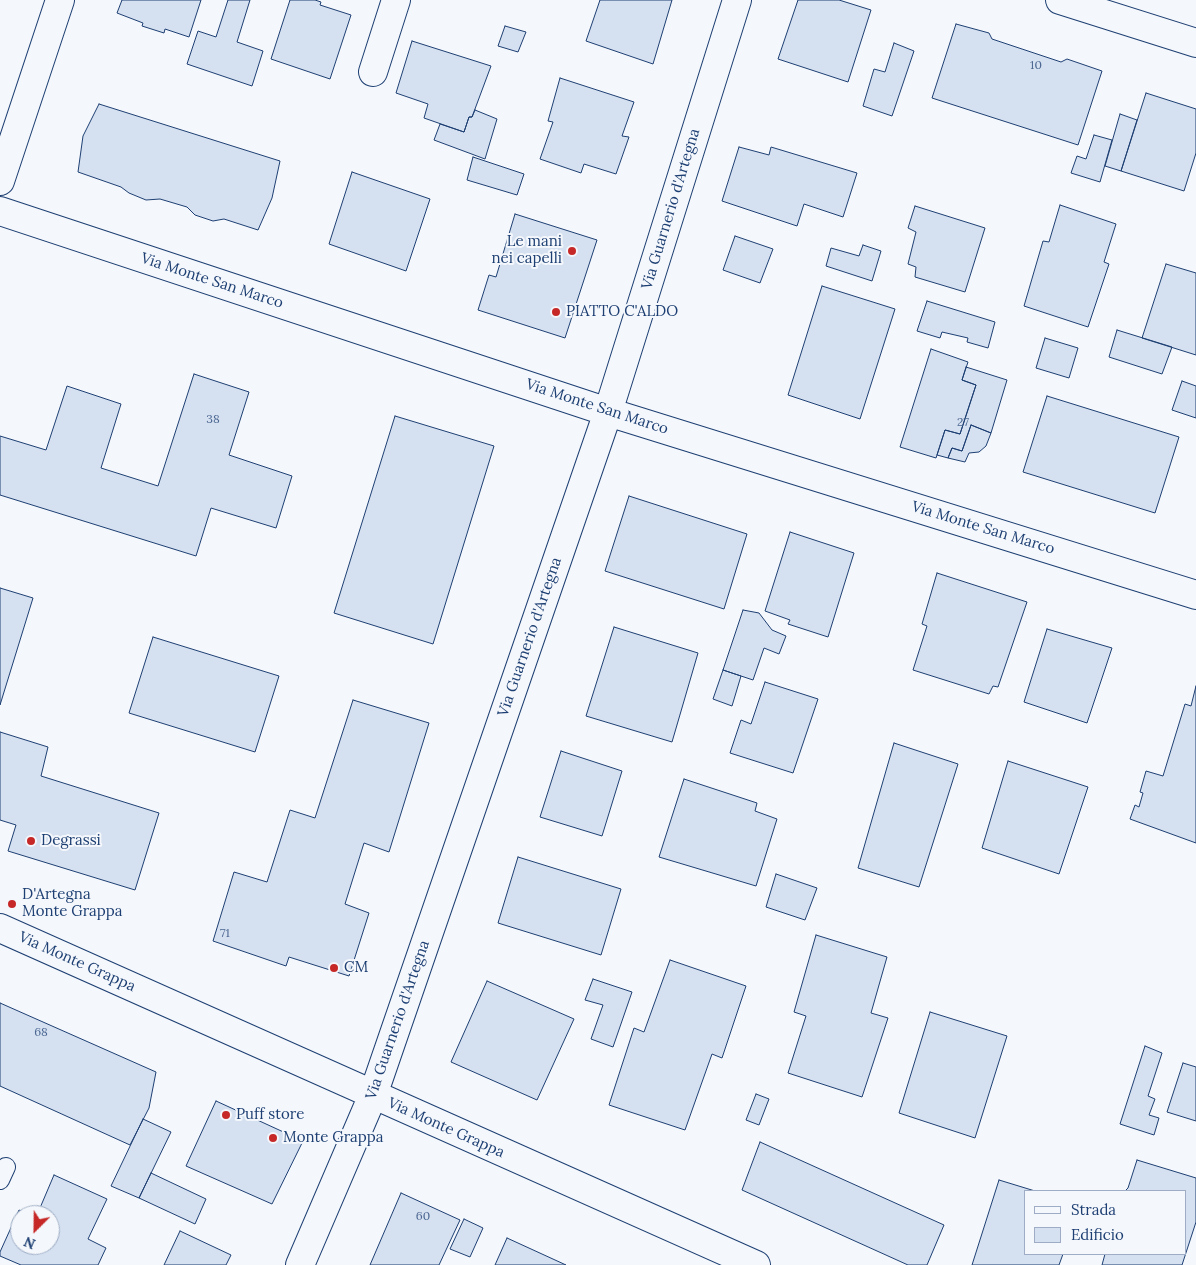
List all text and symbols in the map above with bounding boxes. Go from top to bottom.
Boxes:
house number: 10 [1030,59,1042,73]
street label: Via Guarnerio d'Artegna [638,126,704,292]
place label: Le mani nei capelli [491,233,562,268]
marker: Le mani nei capelli [566,245,578,257]
street label: Via Monte San Marco [139,249,285,313]
place label: PIATTO C'ALDO [566,303,678,321]
marker: PIATTO C'ALDO [550,306,562,318]
street label: Via Monte San Marco [524,375,670,439]
house number: 38 [206,413,220,427]
house number: 27 [957,416,969,430]
street label: Via Monte San Marco [909,498,1057,558]
street label: Via Guarnerio d'Artegna [494,555,566,719]
place label: Degrassi [41,832,101,850]
marker: Degrassi [25,835,37,847]
place label: D'Artegna Monte Grappa [22,886,122,921]
marker: D'Artegna Monte Grappa [6,898,18,910]
house number: 71 [220,927,230,941]
street label: Via Monte Grappa [16,928,138,996]
street label: Via Guarnerio d'Artegna [362,938,434,1102]
place label: CM [344,959,368,977]
marker: CM [328,962,340,974]
house number: 68 [34,1026,48,1040]
street label: Via Monte Grappa [385,1094,507,1162]
place label: Puff store [236,1106,304,1124]
marker: Puff store [220,1109,232,1121]
place label: Monte Grappa [283,1129,383,1147]
marker: Monte Grappa [267,1132,279,1144]
legend [1024,1190,1186,1255]
text: Strada [1071,1200,1116,1219]
north arrow [10,1205,60,1255]
house number: 60 [416,1210,430,1224]
text: Edificio [1071,1225,1124,1244]
text: N [21,1232,38,1253]

